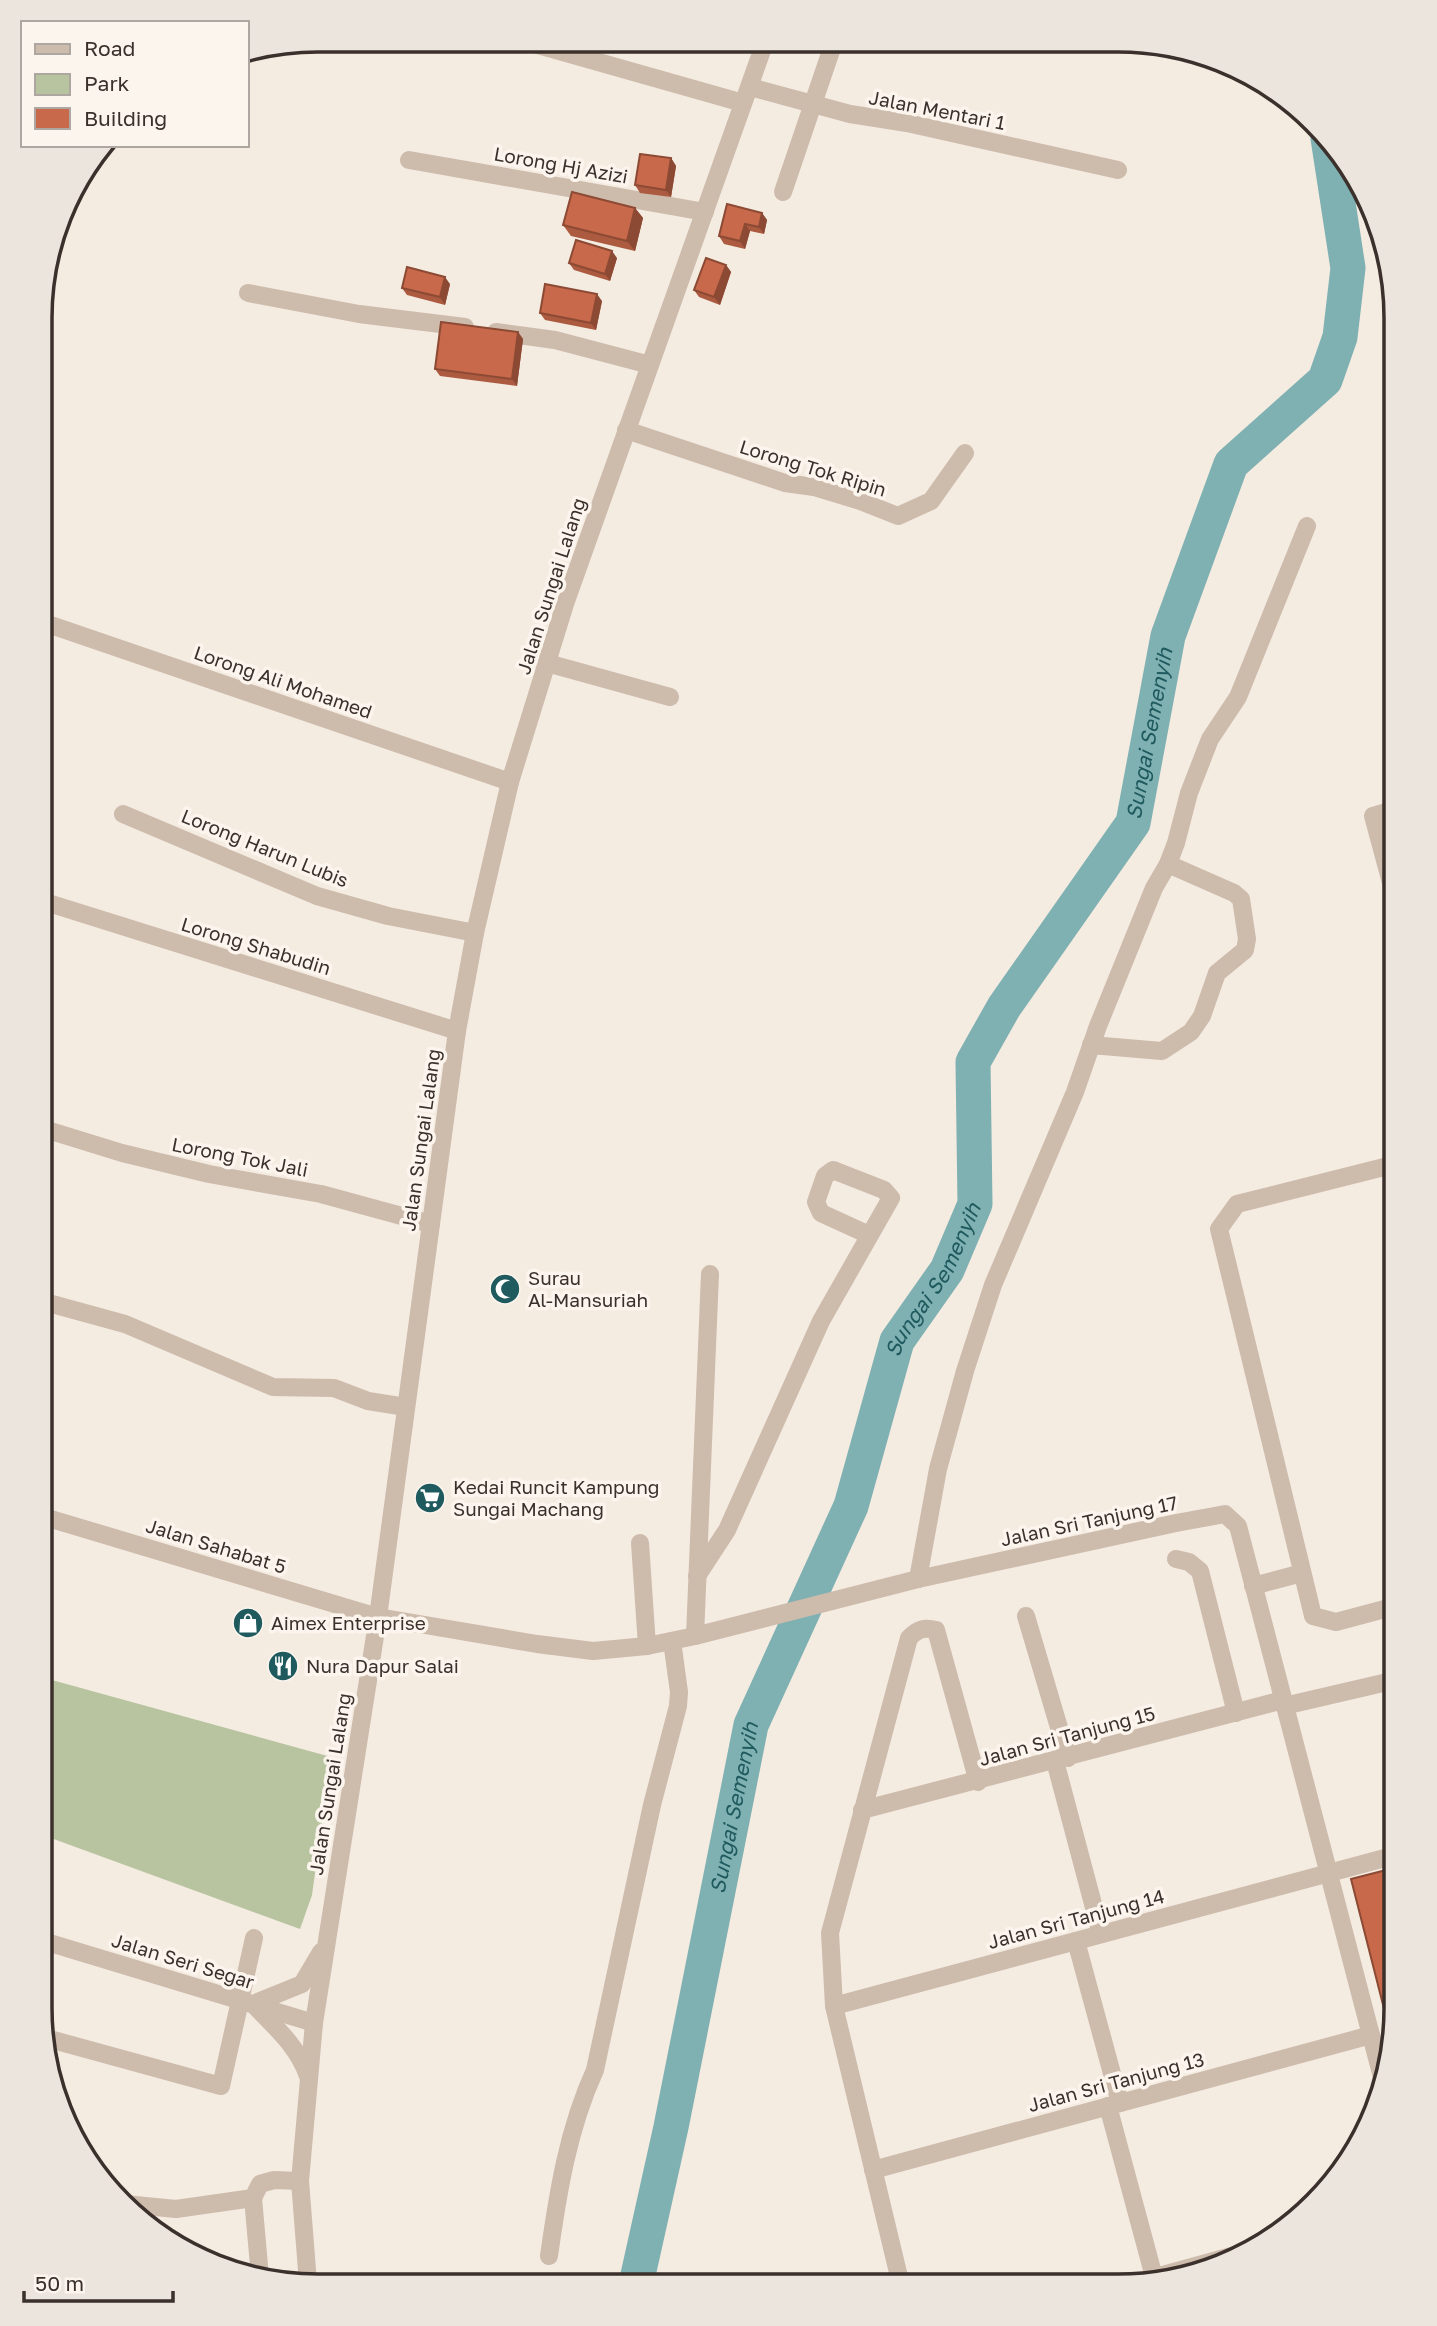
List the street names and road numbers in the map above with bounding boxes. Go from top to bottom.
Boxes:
street label: Jalan Mentari 1 [867,85,1007,134]
street label: Lorong Hj Azizi [492,141,630,188]
street label: Lorong Tok Ripin [737,434,889,501]
street label: Jalan Sungai Lalang [511,495,590,677]
street label: Lorong Ali Mohamed [191,640,375,723]
street label: Lorong Harun Lubis [178,804,352,892]
street label: Lorong Shabudin [179,912,334,979]
street label: Jalan Sungai Lalang [396,1047,445,1233]
street label: Lorong Tok Jali [170,1132,310,1181]
street label: Jalan Sri Tanjung 17 [998,1491,1180,1551]
street label: Jalan Sahabat 5 [143,1513,289,1578]
street label: Jalan Sungai Lalang [304,1691,355,1877]
street label: Jalan Sri Tanjung 15 [976,1701,1157,1770]
street label: Jalan Sri Tanjung 14 [985,1884,1167,1953]
street label: Jalan Seri Segar [109,1928,258,1993]
street label: Jalan Sri Tanjung 13 [1025,2047,1206,2116]

